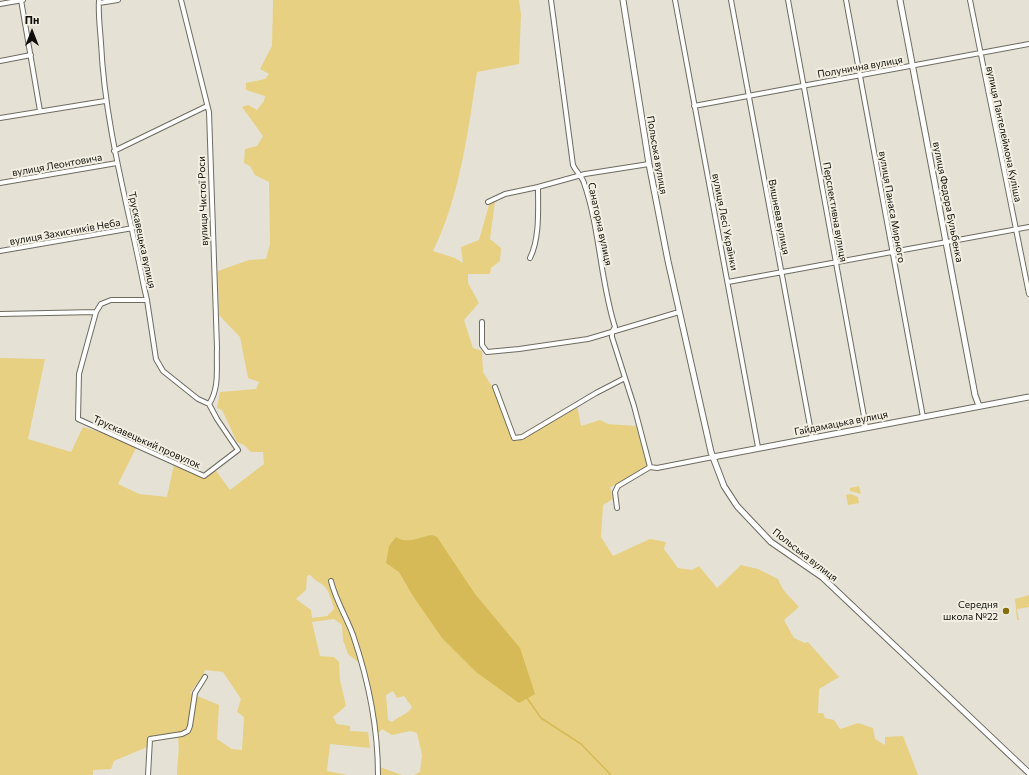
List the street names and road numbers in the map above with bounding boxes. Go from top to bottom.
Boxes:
street label: Полунична вулиця [816,54,904,80]
street label: вулиця Пантелеймона Куліша [984,65,1024,203]
street label: Польська вулиця [644,115,670,195]
street label: вулиця Федора Бульбенка [930,141,966,263]
street label: вулиця Панаса Мирного [876,150,908,264]
street label: вулиця Леонтовича [11,151,103,179]
street label: вулиця Чистої Роси [195,156,211,246]
street label: Перспективна вулиця [820,161,850,263]
street label: вулиця Лесі Українки [710,172,740,272]
street label: Вишнева вулиця [766,178,792,256]
street label: Санаторна вулиця [585,181,615,267]
street label: Трускавецька вулиця [126,191,158,289]
street label: вулиця Захисників Неба [9,216,121,248]
street label: Гайдамацька вулиця [793,408,889,438]
street label: Трускавецький провулок [91,413,203,471]
street label: Польська вулиця [770,526,840,584]

